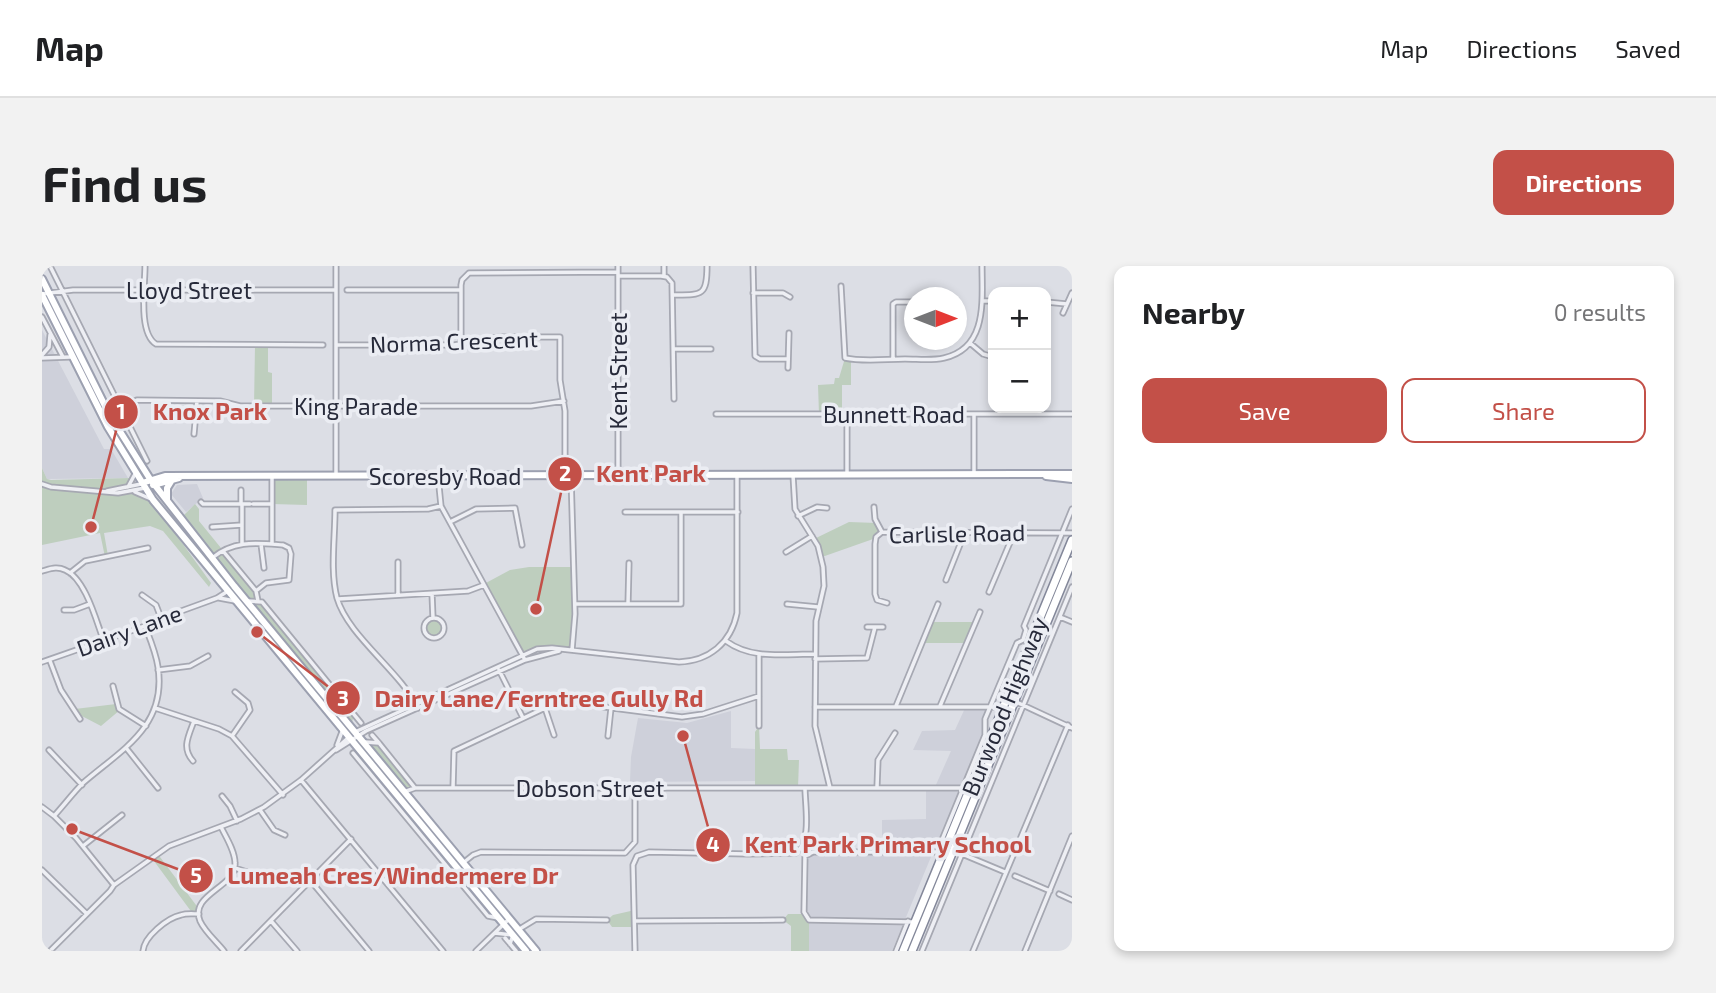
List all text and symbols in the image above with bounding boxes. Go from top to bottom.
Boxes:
text: Map [35,28,104,68]
text: Map [1380,34,1428,63]
text: Directions [1466,34,1577,63]
text: Saved [1615,34,1681,63]
button: Directions [1493,150,1674,215]
text: Find us [42,153,207,212]
street label: Lloyd Street [126,276,252,304]
north arrow [904,287,967,350]
map controls [988,287,1051,413]
button: + [988,287,1051,350]
text: Nearby [1142,294,1245,330]
text: 0 results [1554,298,1646,326]
street label: Kent Street [604,312,632,429]
street label: Norma Crescent [370,324,539,358]
button: − [988,350,1051,413]
button: Save [1142,378,1387,443]
button: Share [1401,378,1646,443]
callout: Knox Park [104,390,281,435]
street label: King Parade [294,392,418,420]
text: Knox Park [153,396,268,425]
text: 1 [116,398,126,423]
street label: Bunnett Road [823,400,965,428]
callout: Kent Park [547,452,720,497]
text: Kent Park [596,458,707,487]
text: 2 [559,460,571,485]
street label: Scoresby Road [369,462,521,490]
street label: Carlisle Road [889,518,1025,548]
street label: Dairy Lane [73,598,185,662]
street label: Burwood Highway [955,612,1053,800]
callout: Dairy Lane/Ferntree Gully Rd [325,676,718,721]
text: Dairy Lane/Ferntree Gully Rd [374,683,704,712]
text: 3 [337,685,349,710]
street label: Dobson Street [516,774,665,802]
callout: Kent Park Primary School [695,822,1046,867]
text: Kent Park Primary School [745,829,1032,858]
text: 4 [706,831,720,856]
callout: Lumeah Cres/Windermere Dr [178,853,572,898]
text: Lumeah Cres/Windermere Dr [227,860,559,889]
text: 5 [190,862,202,887]

